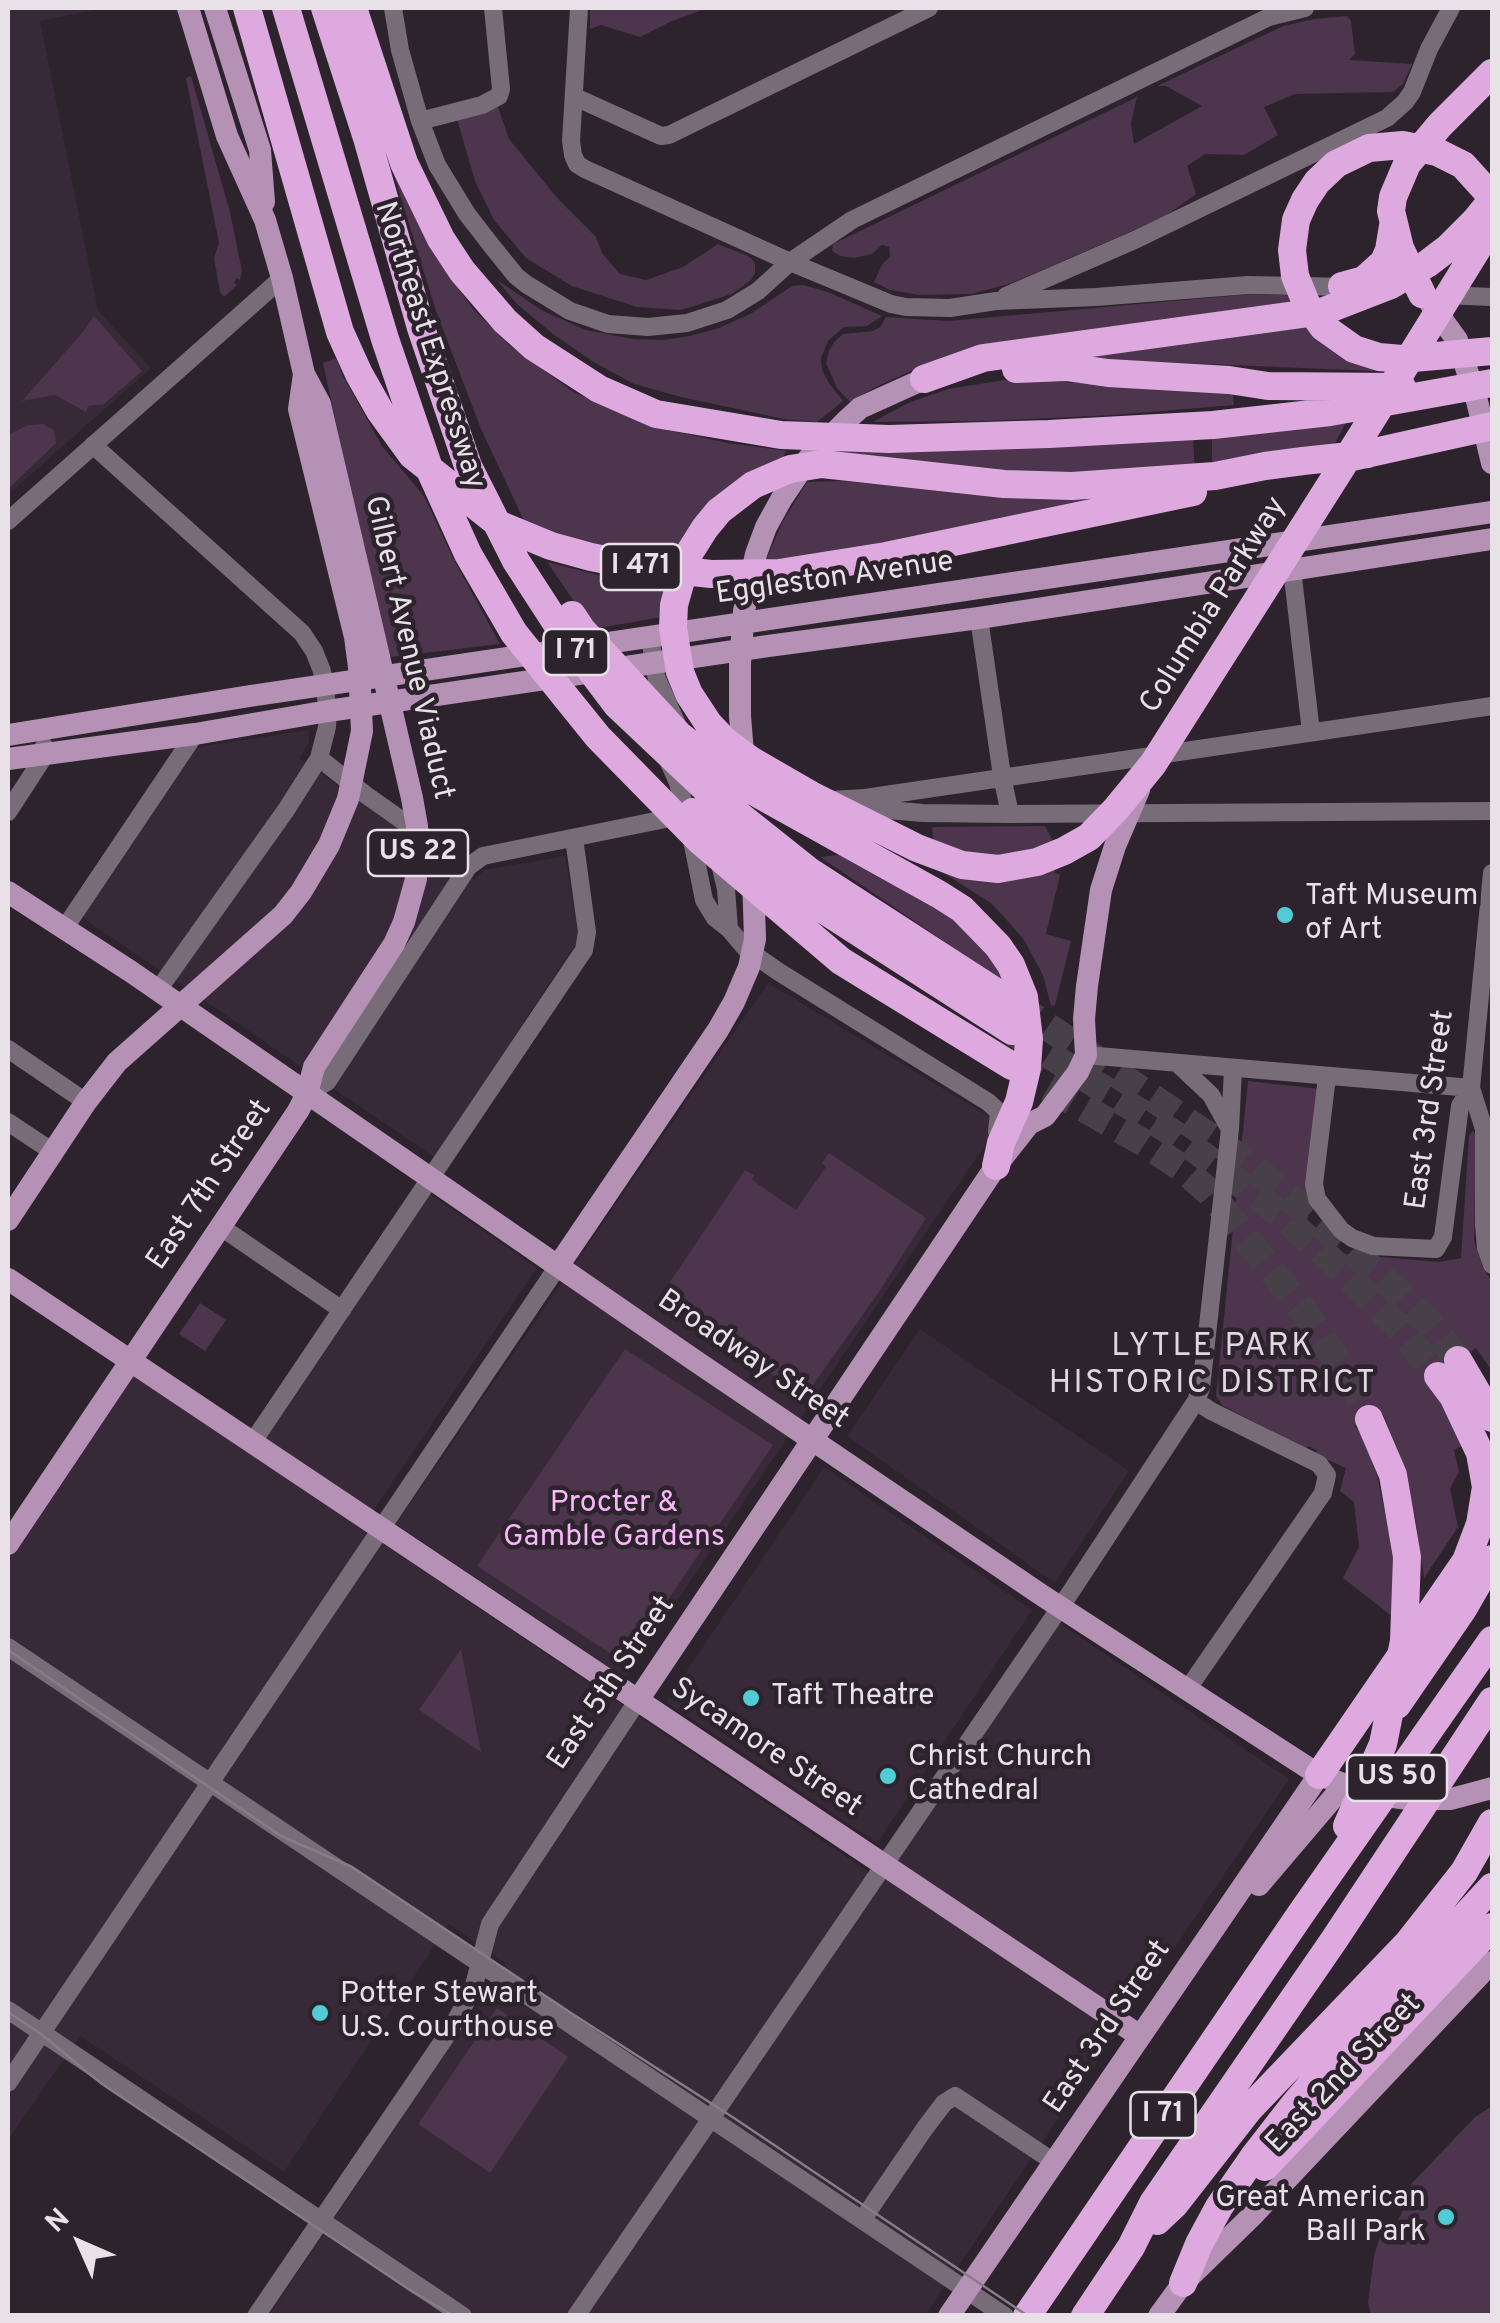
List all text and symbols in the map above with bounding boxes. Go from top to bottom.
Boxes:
street label: Northeast Expressway [365,198,491,494]
street label: Columbia Parkway [1134,491,1296,721]
street label: Gilbert Avenue Viaduct [355,493,459,803]
road number: I 471 [601,544,681,590]
street label: Eggleston Avenue [714,545,956,615]
road number: I 71 [544,629,608,675]
road number: US 22 [368,830,468,876]
place label: Taft Museum of Art [1305,880,1478,950]
marker: Taft Museum of Art [1274,904,1296,926]
street label: East 3rd Street [1400,1008,1464,1212]
street label: East 7th Street [141,1094,281,1278]
street label: Broadway Street [649,1284,855,1438]
district label: LYTLE PARK HISTORIC DISTRICT [1049,1330,1377,1405]
park label: Procter & Gamble Gardens [503,1487,725,1558]
street label: East 5th Street [542,1590,684,1778]
street label: Sycamore Street [662,1672,868,1826]
place label: Taft Theatre [771,1680,934,1716]
marker: Taft Theatre [740,1687,762,1709]
place label: Christ Church Cathedral [908,1741,1092,1812]
road number: US 50 [1347,1755,1447,1801]
marker: Christ Church Cathedral [877,1765,899,1787]
street label: East 3rd Street [1038,1935,1180,2121]
place label: Potter Stewart U.S. Courthouse [340,1978,554,2048]
street label: East 2nd Street [1260,1988,1430,2162]
marker: Potter Stewart U.S. Courthouse [309,2002,331,2024]
road number: I 71 [1130,2092,1196,2138]
place label: Great American Ball Park [1215,2182,1426,2252]
north arrow [30,2193,130,2293]
text: N [39,2202,79,2242]
marker: Great American Ball Park [1435,2206,1457,2228]

